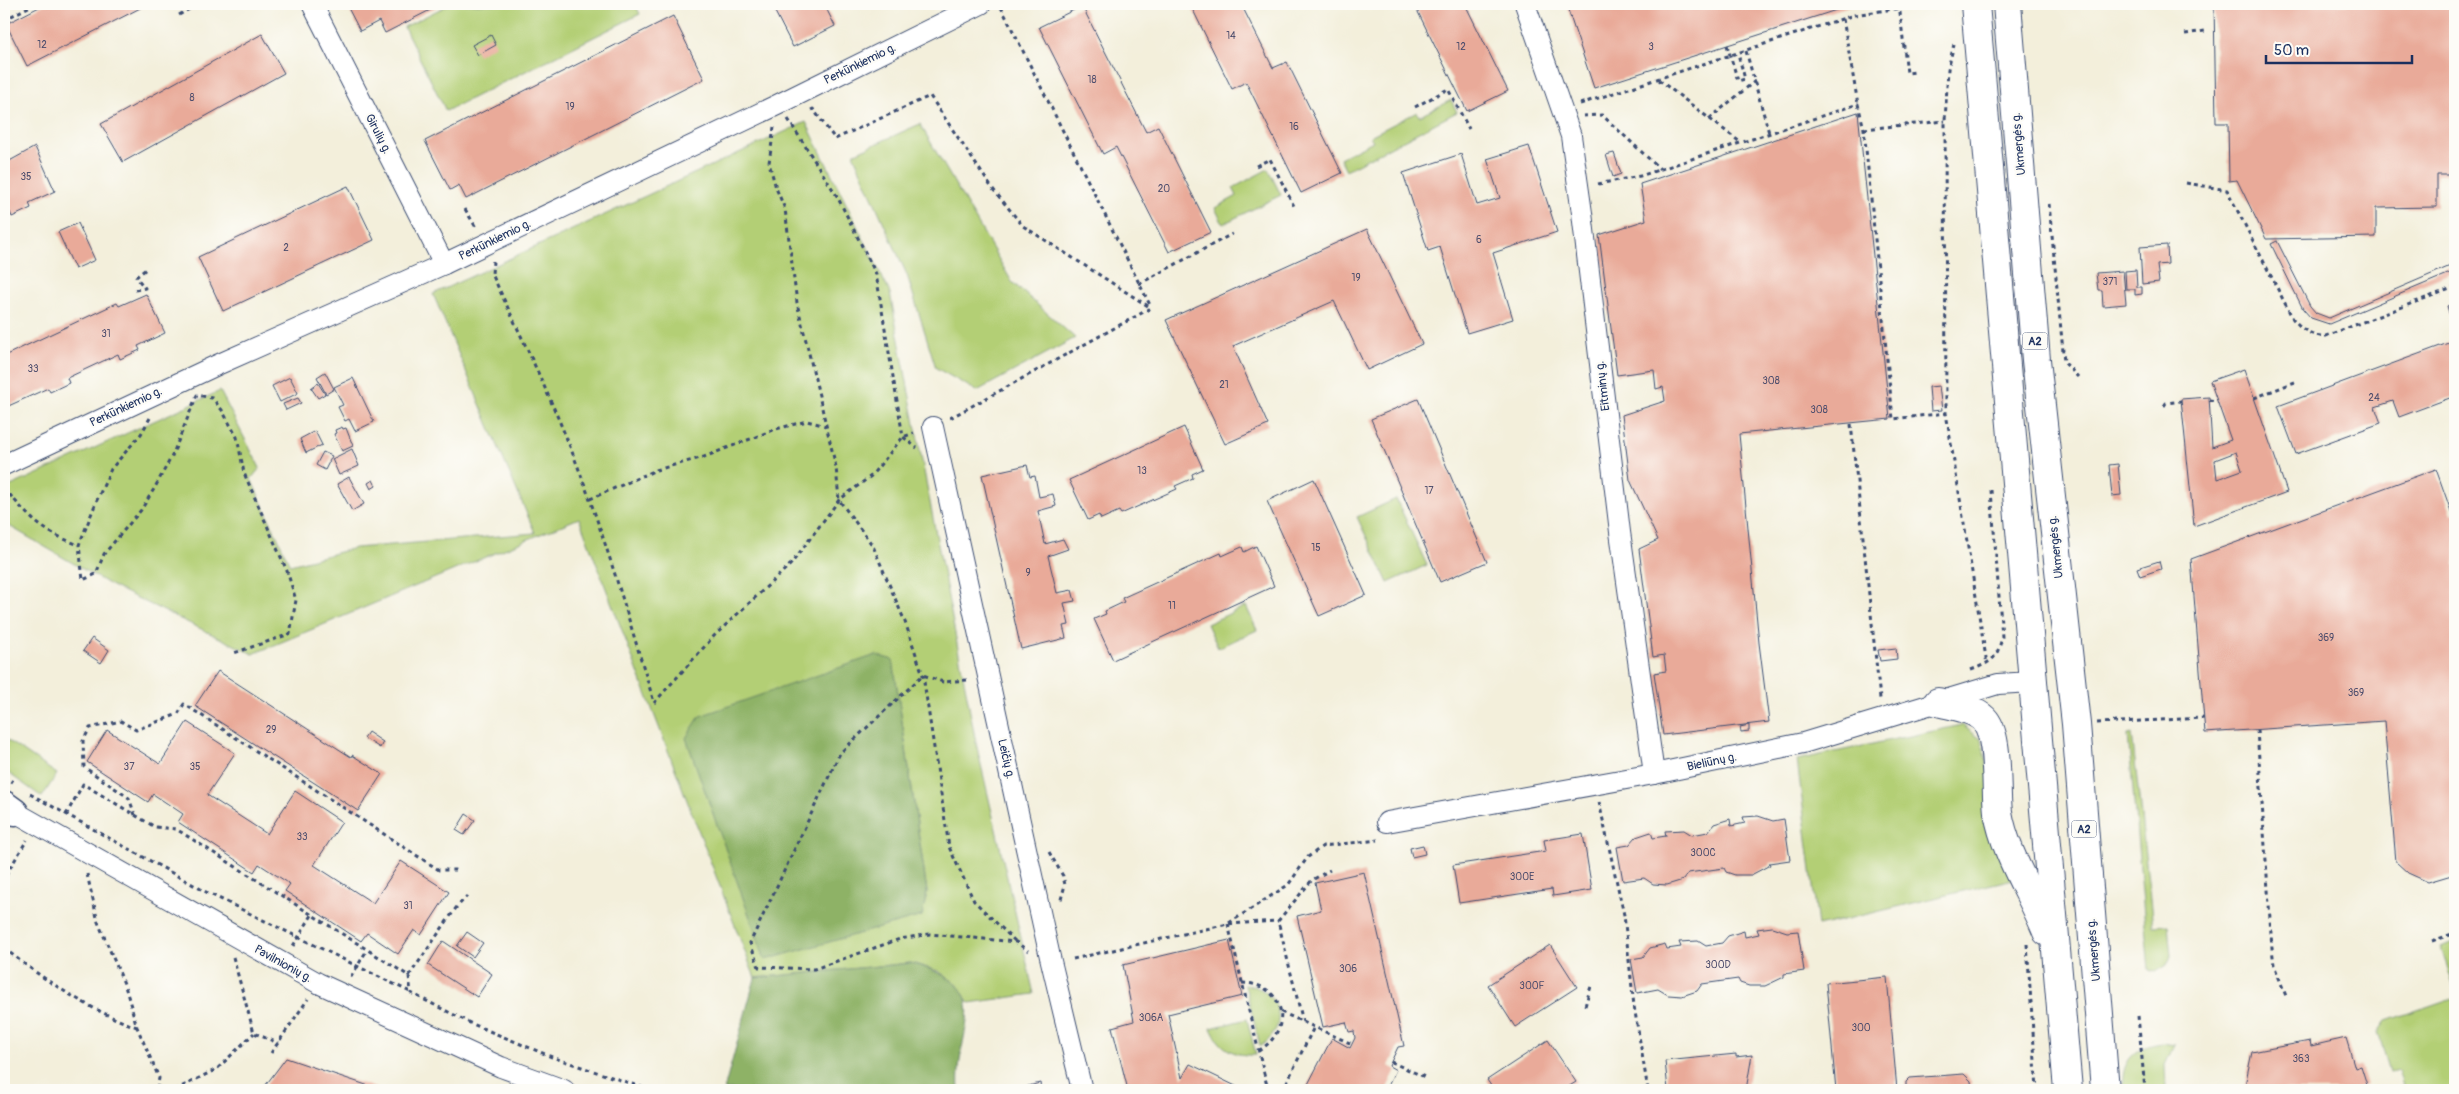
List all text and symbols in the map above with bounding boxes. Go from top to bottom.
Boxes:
house number: 14 [1226,30,1236,42]
scale bar [2266,32,2413,64]
house number: 12 [37,39,47,51]
street label: Perkūnkiemio g. [822,40,898,88]
house number: 12 [1456,41,1466,53]
house number: 3 [1648,41,1654,53]
text: 50 m [2274,41,2309,60]
house number: 18 [1088,74,1096,86]
house number: 8 [189,92,195,104]
house number: 19 [565,101,575,113]
street label: Girulių g. [362,111,394,157]
street label: Ukmergės g. [2009,112,2029,176]
house number: 16 [1289,121,1299,133]
house number: 35 [21,171,32,183]
house number: 20 [1158,183,1170,195]
street label: Perkūnkiemio g. [457,216,533,264]
house number: 6 [1476,234,1482,246]
house number: 2 [283,242,289,254]
house number: 19 [1351,272,1361,284]
house number: 371 [2103,276,2117,288]
house number: 31 [101,328,111,340]
road number: A2 [2022,332,2048,350]
street label: Eitminų g. [1592,360,1614,412]
house number: 33 [27,363,39,375]
house number: 308 [1762,375,1780,387]
house number: 21 [1219,379,1229,391]
street label: Perkūnkiemio g. [87,384,165,430]
house number: 24 [2368,392,2380,404]
house number: 308 [1810,404,1828,416]
house number: 13 [1137,465,1147,477]
house number: 17 [1424,485,1434,497]
street label: Ukmergės g. [2045,515,2067,579]
house number: 15 [1311,542,1321,554]
house number: 9 [1025,567,1031,579]
house number: 11 [1168,600,1176,612]
house number: 369 [2318,632,2334,644]
house number: 369 [2348,687,2364,699]
house number: 29 [266,724,276,736]
street label: Leičių g. [994,737,1018,781]
street label: Bieliūnų g. [1686,749,1738,775]
house number: 37 [124,761,135,773]
house number: 35 [190,761,201,773]
road number: A2 [2072,821,2096,838]
house number: 33 [296,831,308,843]
house number: 300C [1690,847,1716,859]
house number: 300E [1510,871,1534,883]
house number: 31 [403,900,413,912]
street label: Ukmergės g. [2084,918,2104,982]
street label: Pavilnionių g. [251,942,315,986]
house number: 300D [1705,959,1731,971]
house number: 306 [1339,963,1357,975]
house number: 300F [1519,980,1545,992]
house number: 306A [1139,1012,1164,1024]
house number: 300 [1851,1022,1871,1034]
house number: 363 [2293,1053,2310,1065]

